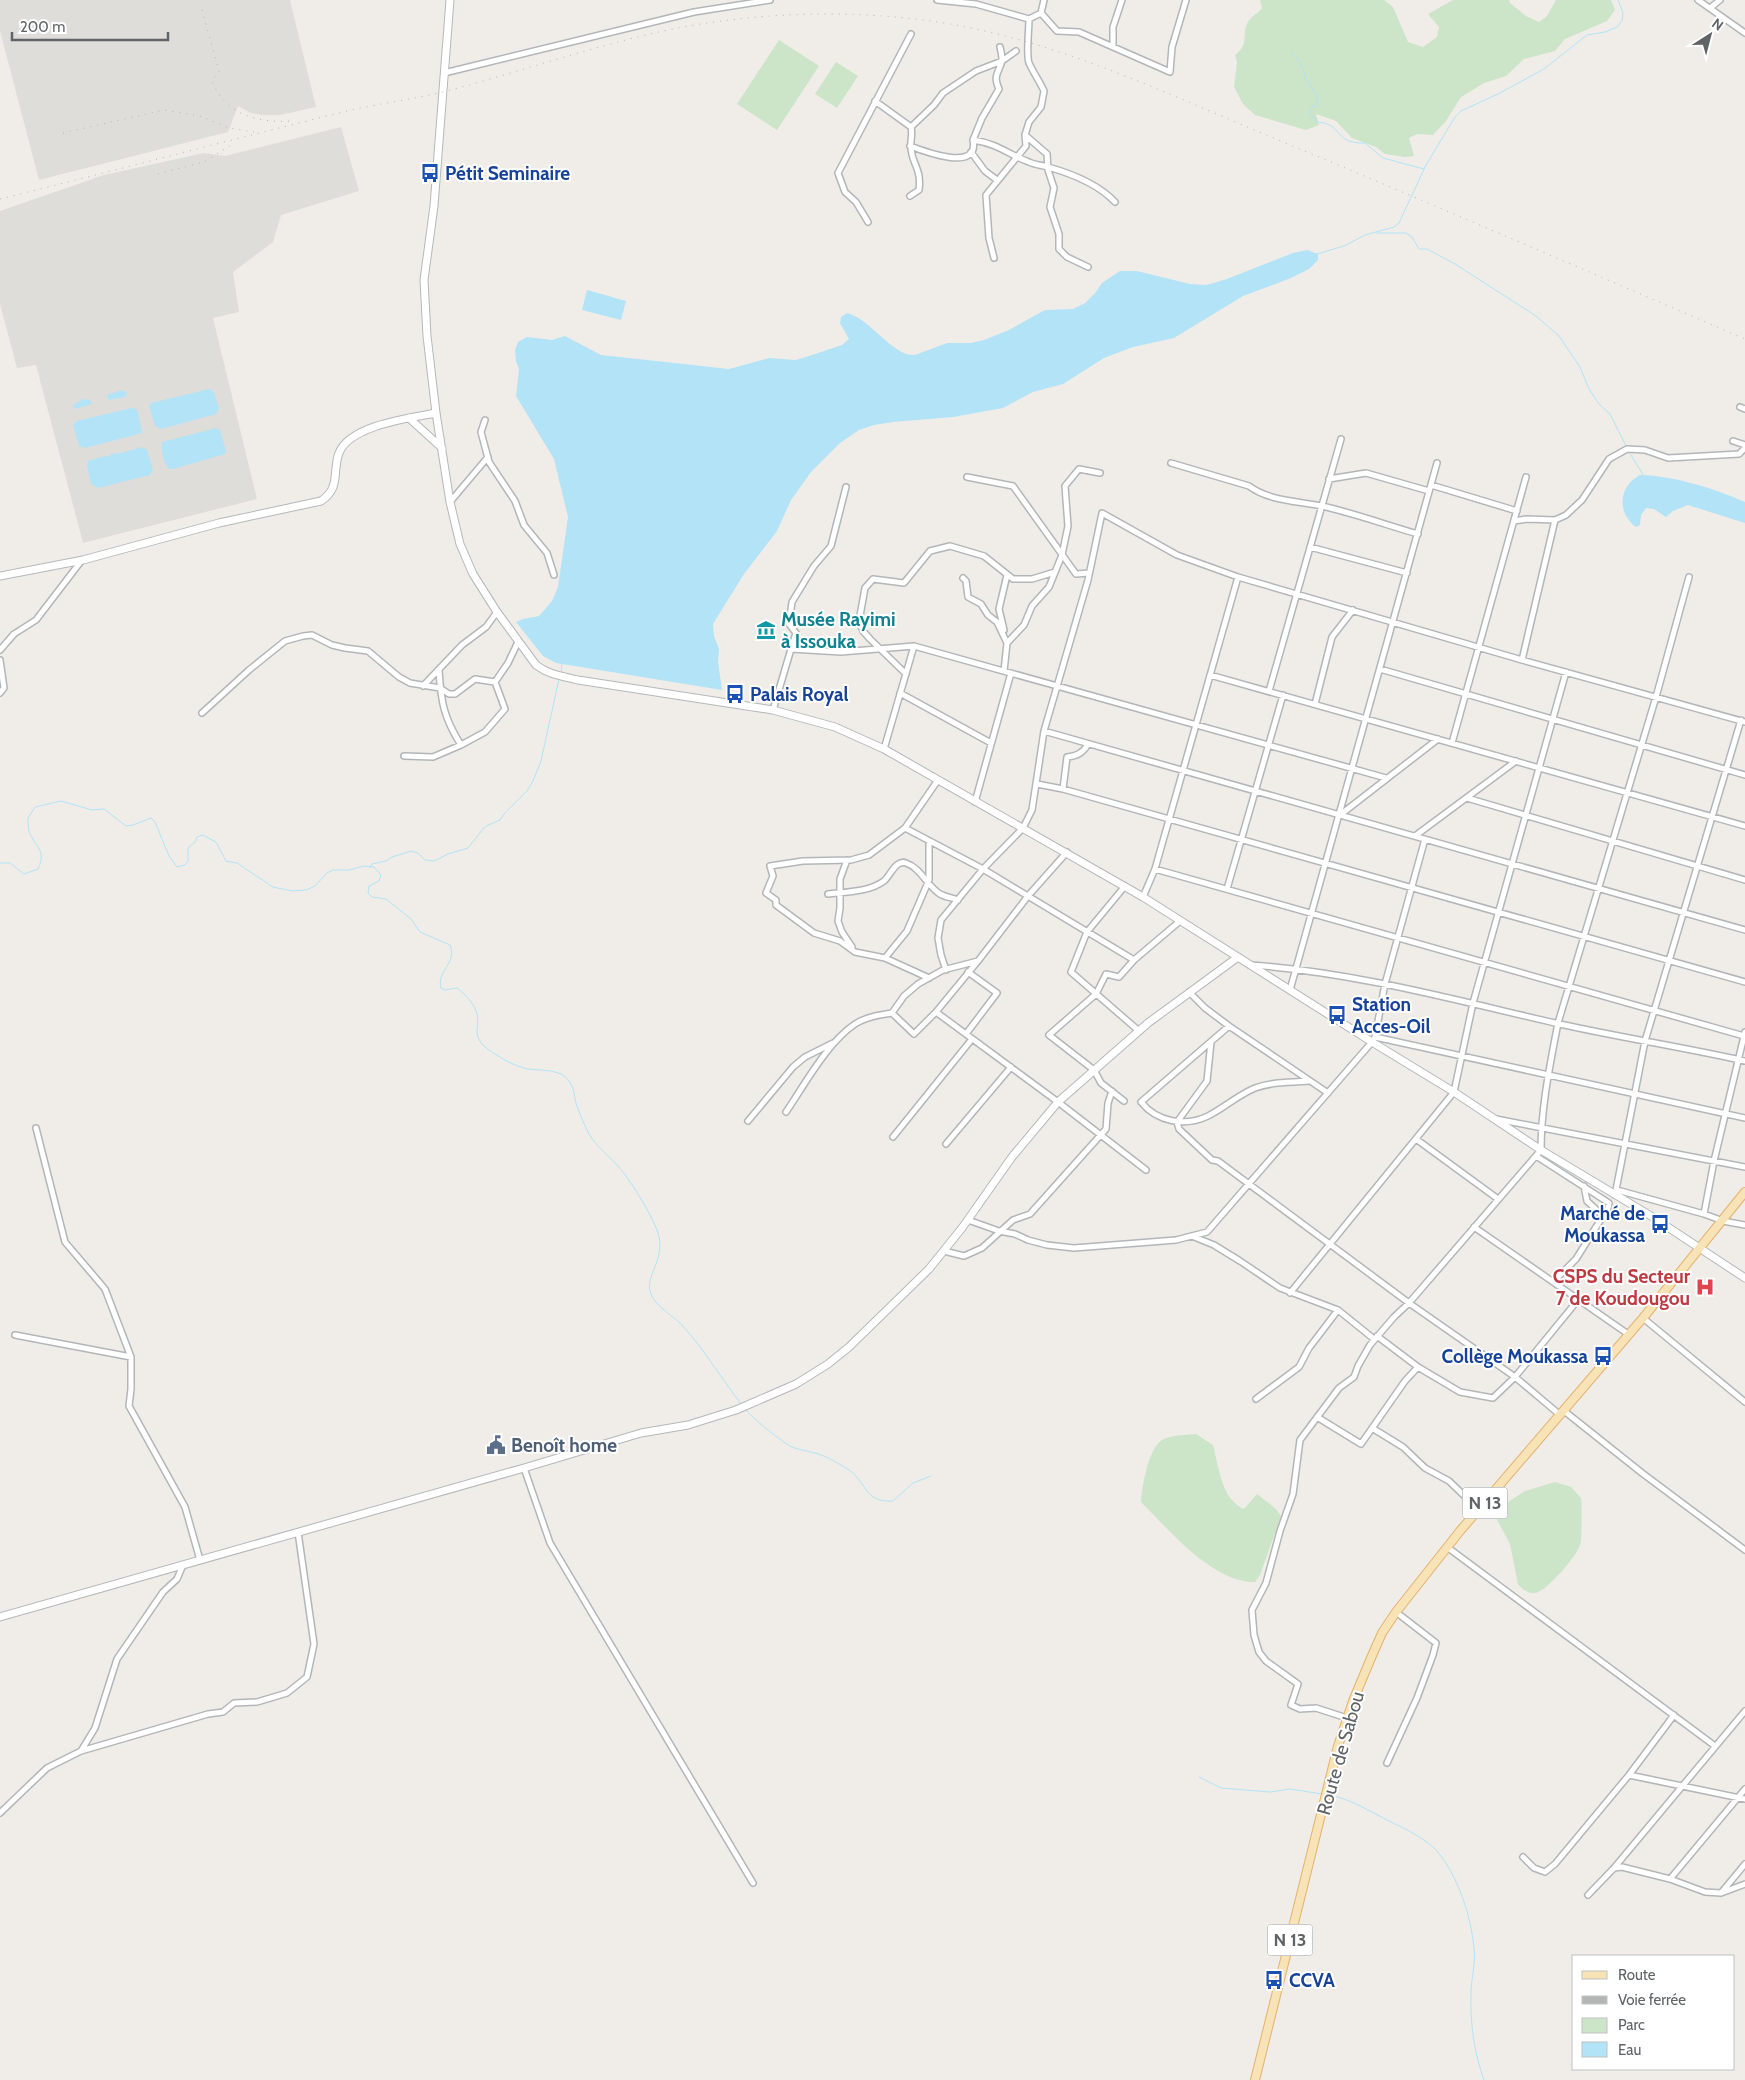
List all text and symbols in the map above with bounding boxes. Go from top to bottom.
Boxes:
scale bar [12,10,169,42]
north arrow [1685,10,1735,60]
text: N [1708,14,1727,35]
text: 200 m [20,18,65,36]
bus stop icon: Pétit Seminaire [419,162,441,184]
place label: Pétit Seminaire [445,162,570,185]
place label: Musée Rayimi à Issouka [781,608,896,653]
museum icon: Musée Rayimi à Issouka [755,619,777,641]
bus stop icon: Palais Royal [724,683,746,705]
place label: Palais Royal [750,683,849,706]
place label: Station Acces-Oil [1352,993,1430,1038]
bus stop icon: Station Acces-Oil [1326,1004,1348,1026]
place label: Marché de Moukassa [1560,1202,1646,1247]
bus stop icon: Marché de Moukassa [1649,1213,1671,1235]
place label: CSPS du Secteur 7 de Koudougou [1553,1265,1691,1310]
hospital icon: CSPS du Secteur 7 de Koudougou [1694,1276,1716,1298]
place label: Collège Moukassa [1442,1345,1589,1368]
bus stop icon: Collège Moukassa [1592,1345,1614,1367]
public building icon: Benoît home [485,1434,507,1456]
place label: Benoît home [511,1434,617,1457]
road number: N 13 [1462,1488,1508,1519]
street label: Route de Sabou [1312,1689,1369,1818]
road number: N 13 [1268,1924,1312,1956]
legend [1572,1955,1735,2070]
text: Route [1618,1966,1656,1984]
bus stop icon: CCVA [1263,1969,1285,1991]
place label: CCVA [1289,1969,1335,1992]
text: Voie ferrée [1618,1991,1686,2009]
text: Parc [1618,2016,1645,2034]
text: Eau [1618,2041,1641,2059]

